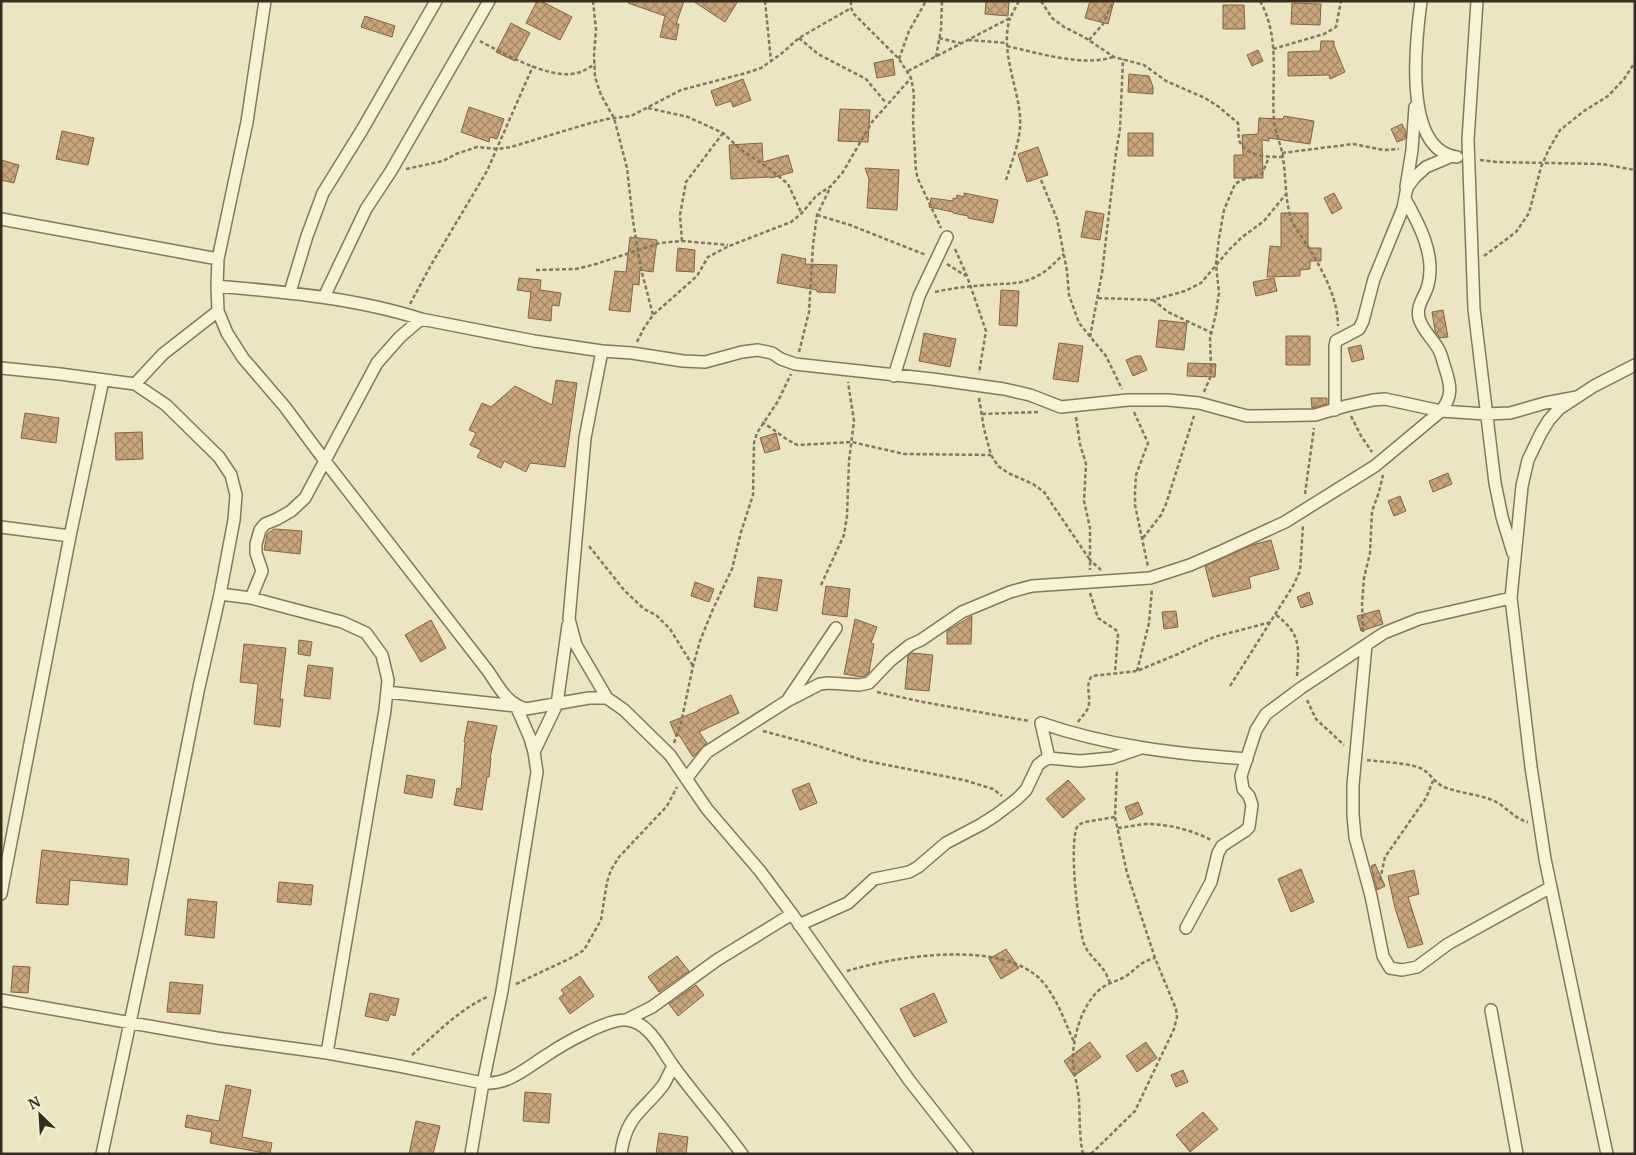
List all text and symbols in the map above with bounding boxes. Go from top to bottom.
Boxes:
north arrow [15,1090,65,1140]
text: N [26,1093,43,1114]

